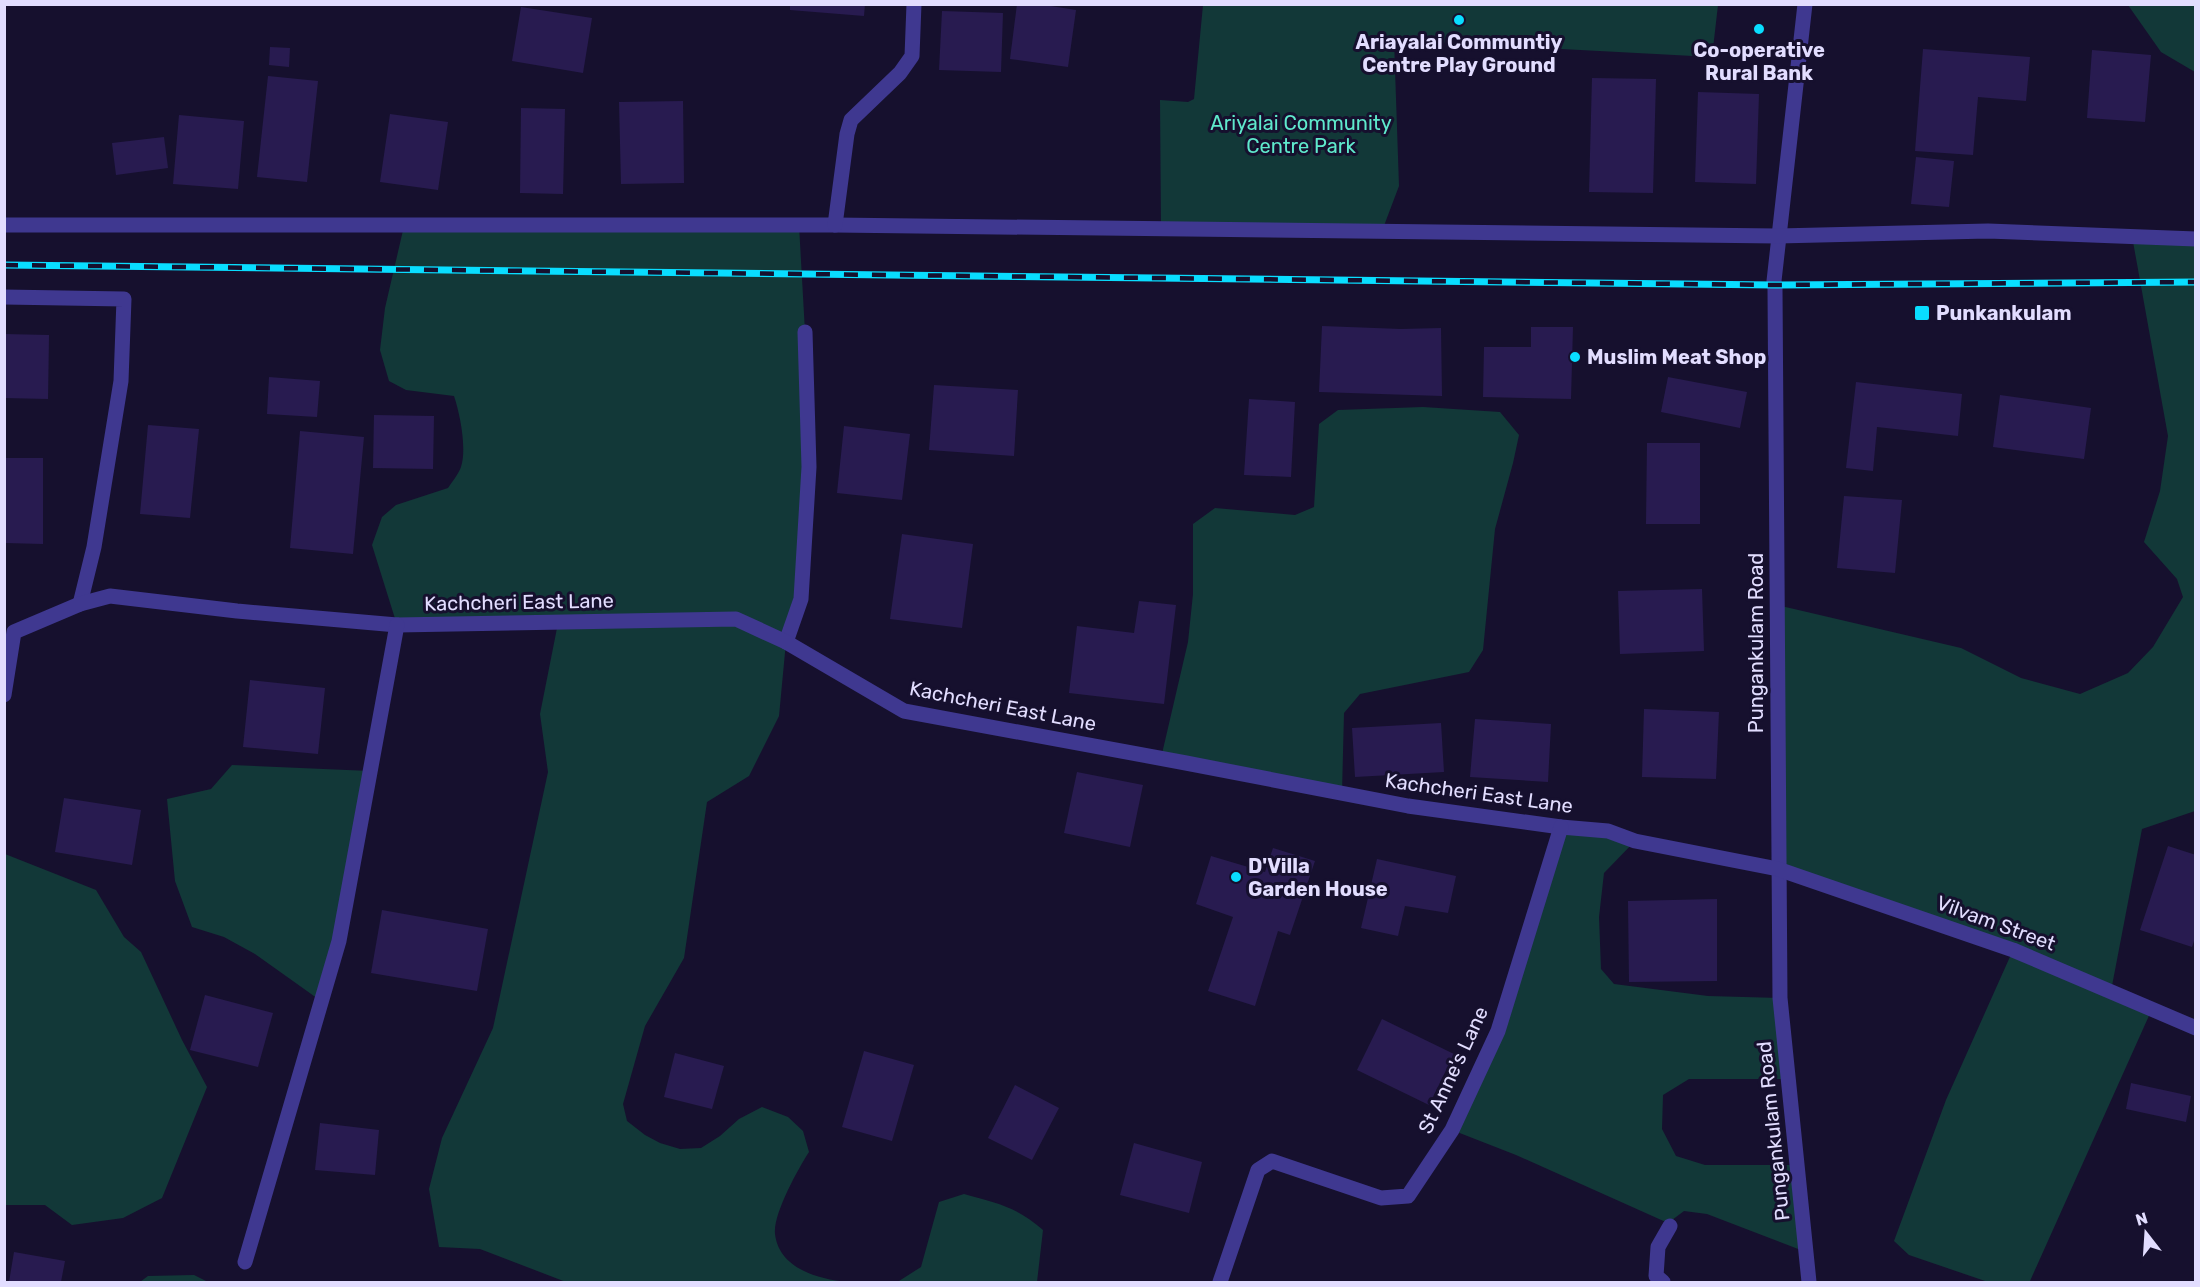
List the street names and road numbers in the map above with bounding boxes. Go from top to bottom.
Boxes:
street label: Pungankulam Road [1744,553,1768,733]
street label: Kachcheri East Lane [424,588,614,616]
street label: Kachcheri East Lane [908,676,1098,736]
street label: Kachcheri East Lane [1383,768,1575,818]
street label: Vilvam Street [1933,890,2059,956]
street label: St Anne's Lane [1413,1003,1493,1137]
street label: Pungankulam Road [1752,1040,1794,1222]

